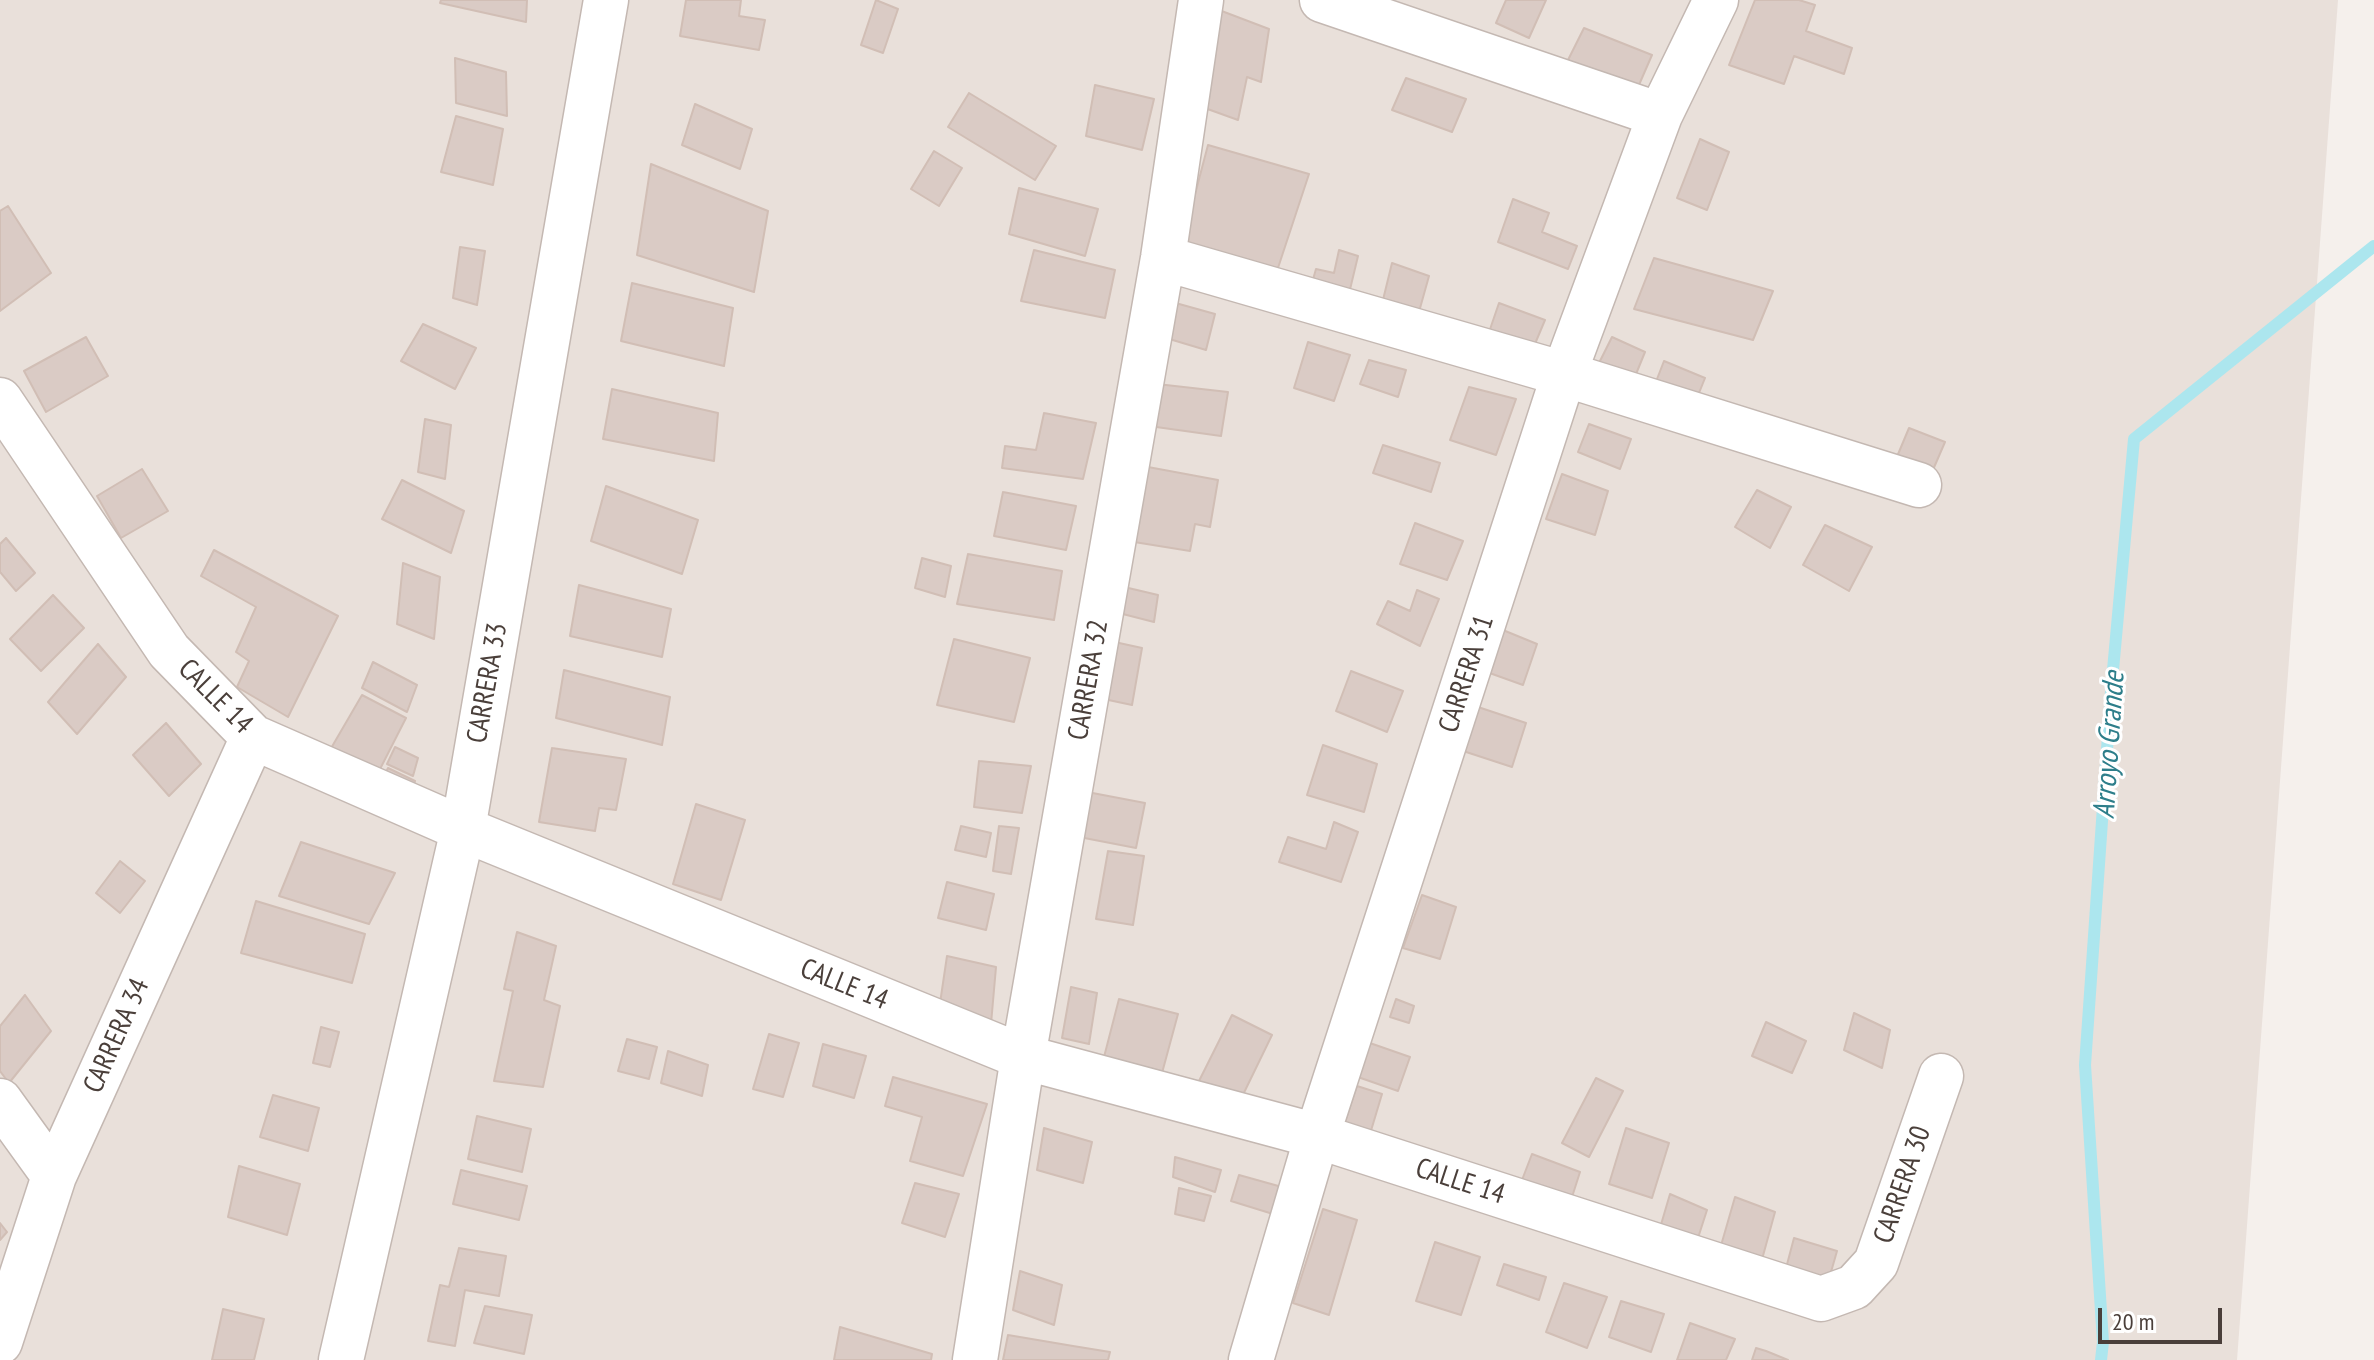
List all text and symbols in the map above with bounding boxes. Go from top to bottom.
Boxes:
street label: CARRERA 31 [1432,611,1502,737]
street label: CARRERA 32 [1062,617,1116,743]
street label: CARRERA 33 [461,620,515,746]
street label: CALLE 14 [171,653,259,741]
water label: Arroyo Grande [2087,670,2133,820]
street label: CALLE 14 [795,952,893,1018]
street label: CARRERA 34 [77,974,157,1098]
street label: CARRERA 30 [1867,1122,1939,1248]
street label: CALLE 14 [1411,1152,1509,1212]
scale bar [2102,1292,2226,1342]
text: 20 m [2112,1306,2154,1337]

